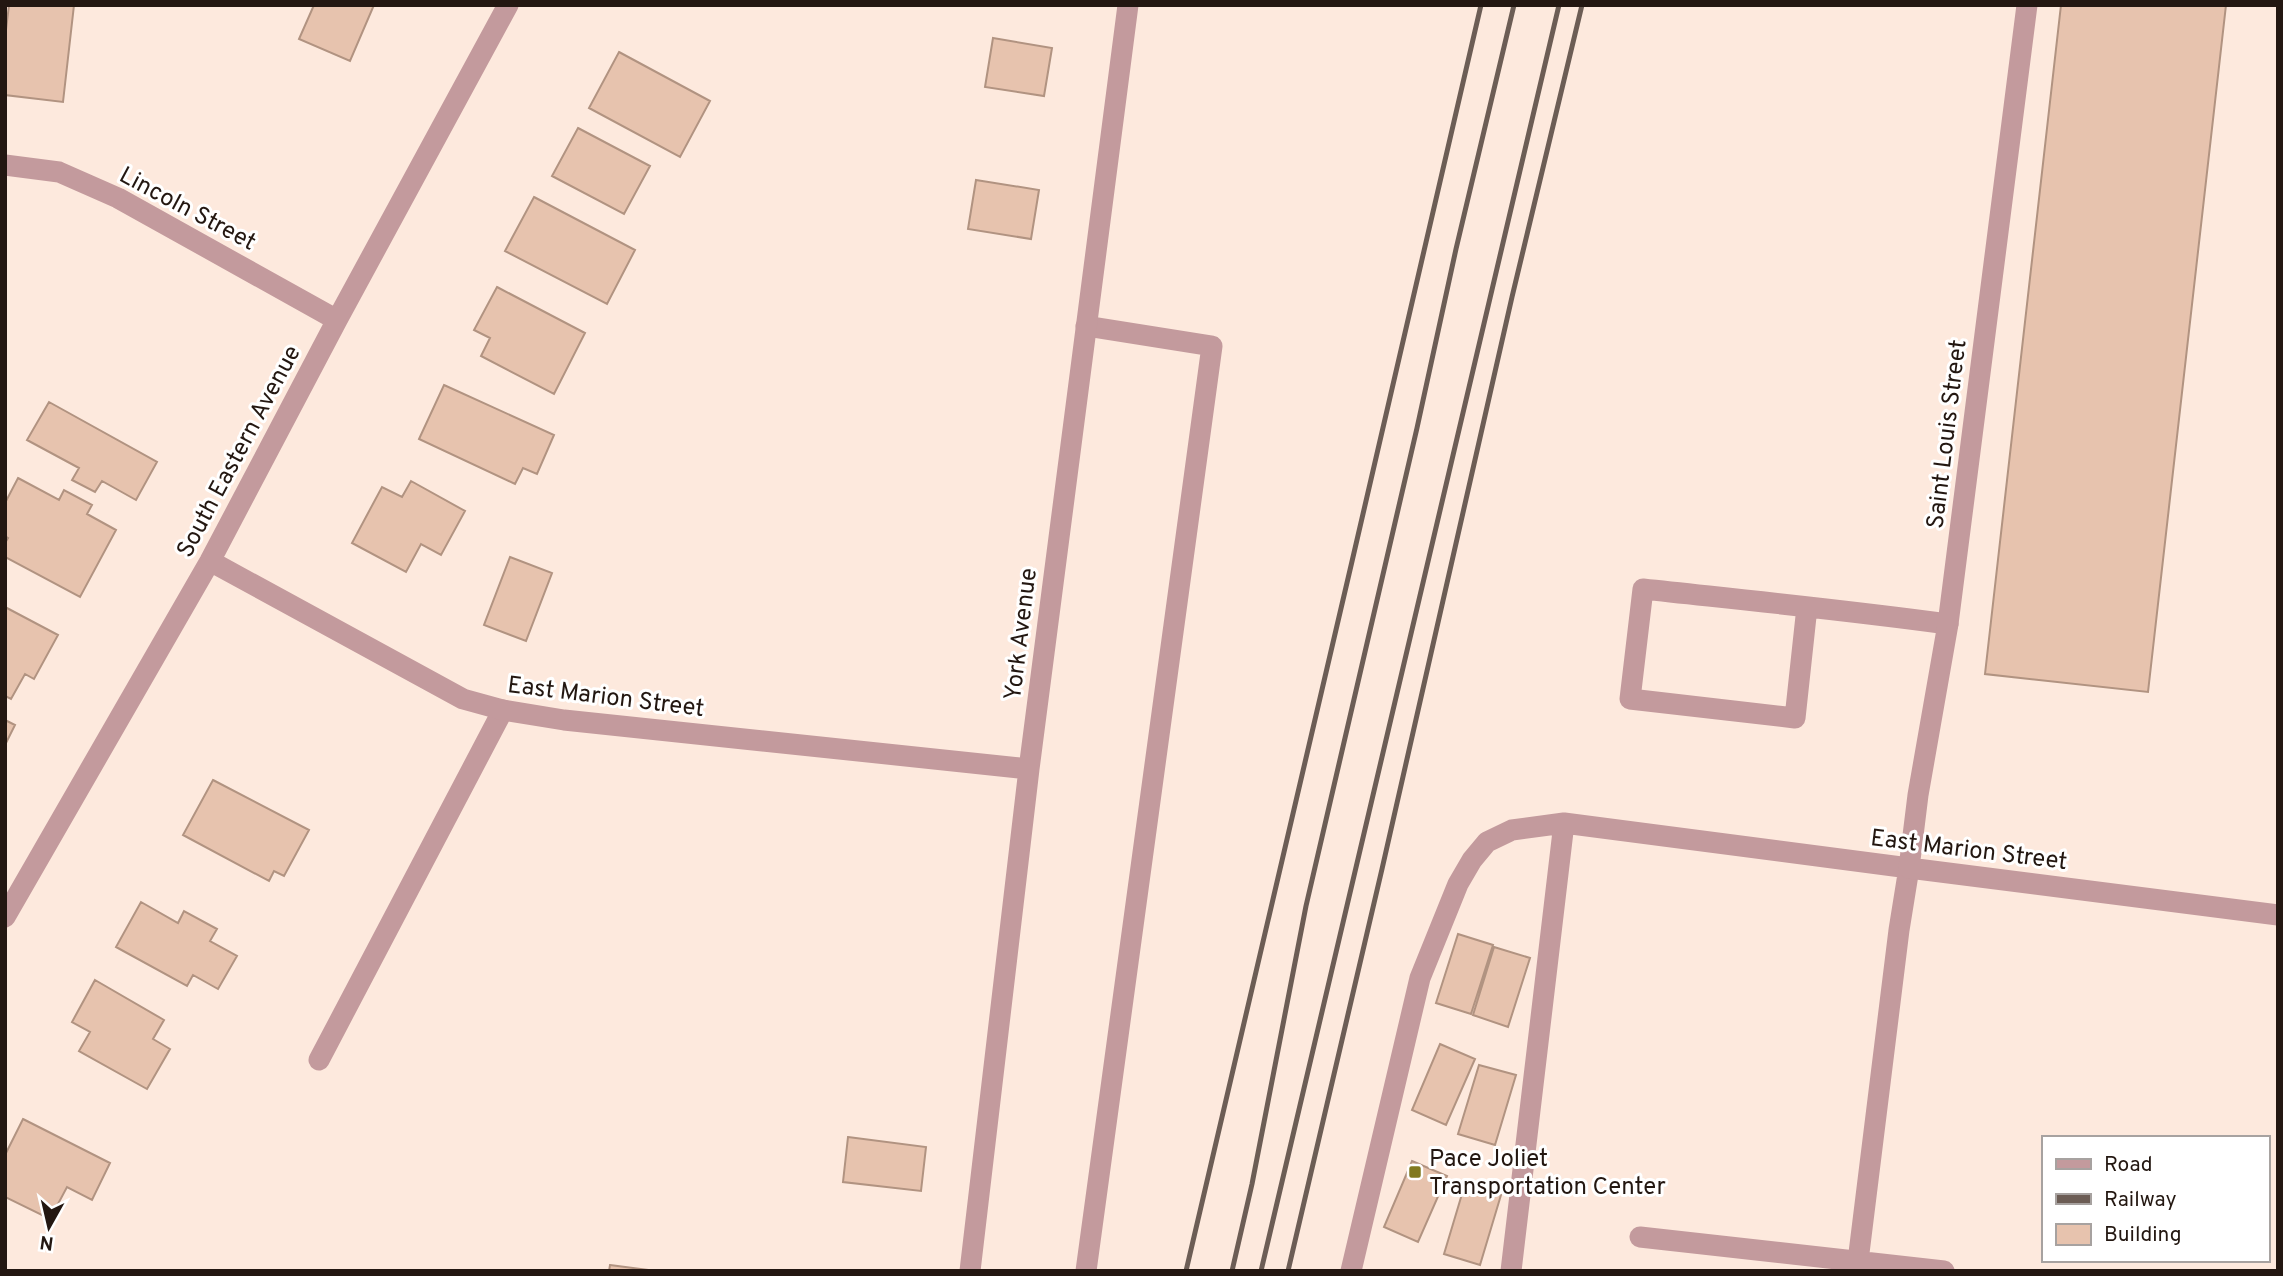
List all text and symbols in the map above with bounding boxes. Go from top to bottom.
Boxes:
street label: Lincoln Street [114,161,261,258]
street label: Saint Louis Street [1921,338,1974,531]
street label: South Eastern Avenue [171,341,308,563]
street label: York Avenue [999,566,1045,702]
street label: East Marion Street [506,671,706,725]
street label: East Marion Street [1869,824,2069,878]
legend [2042,1136,2269,1262]
place label: Pace Joliet Transportation Center [1429,1145,1666,1203]
text: Road [2104,1152,2153,1179]
marker: Pace Joliet Transportation Center [1407,1164,1423,1180]
text: Railway [2104,1187,2177,1214]
north arrow [14,1192,84,1262]
text: Building [2104,1222,2182,1249]
text: N [38,1229,55,1255]

